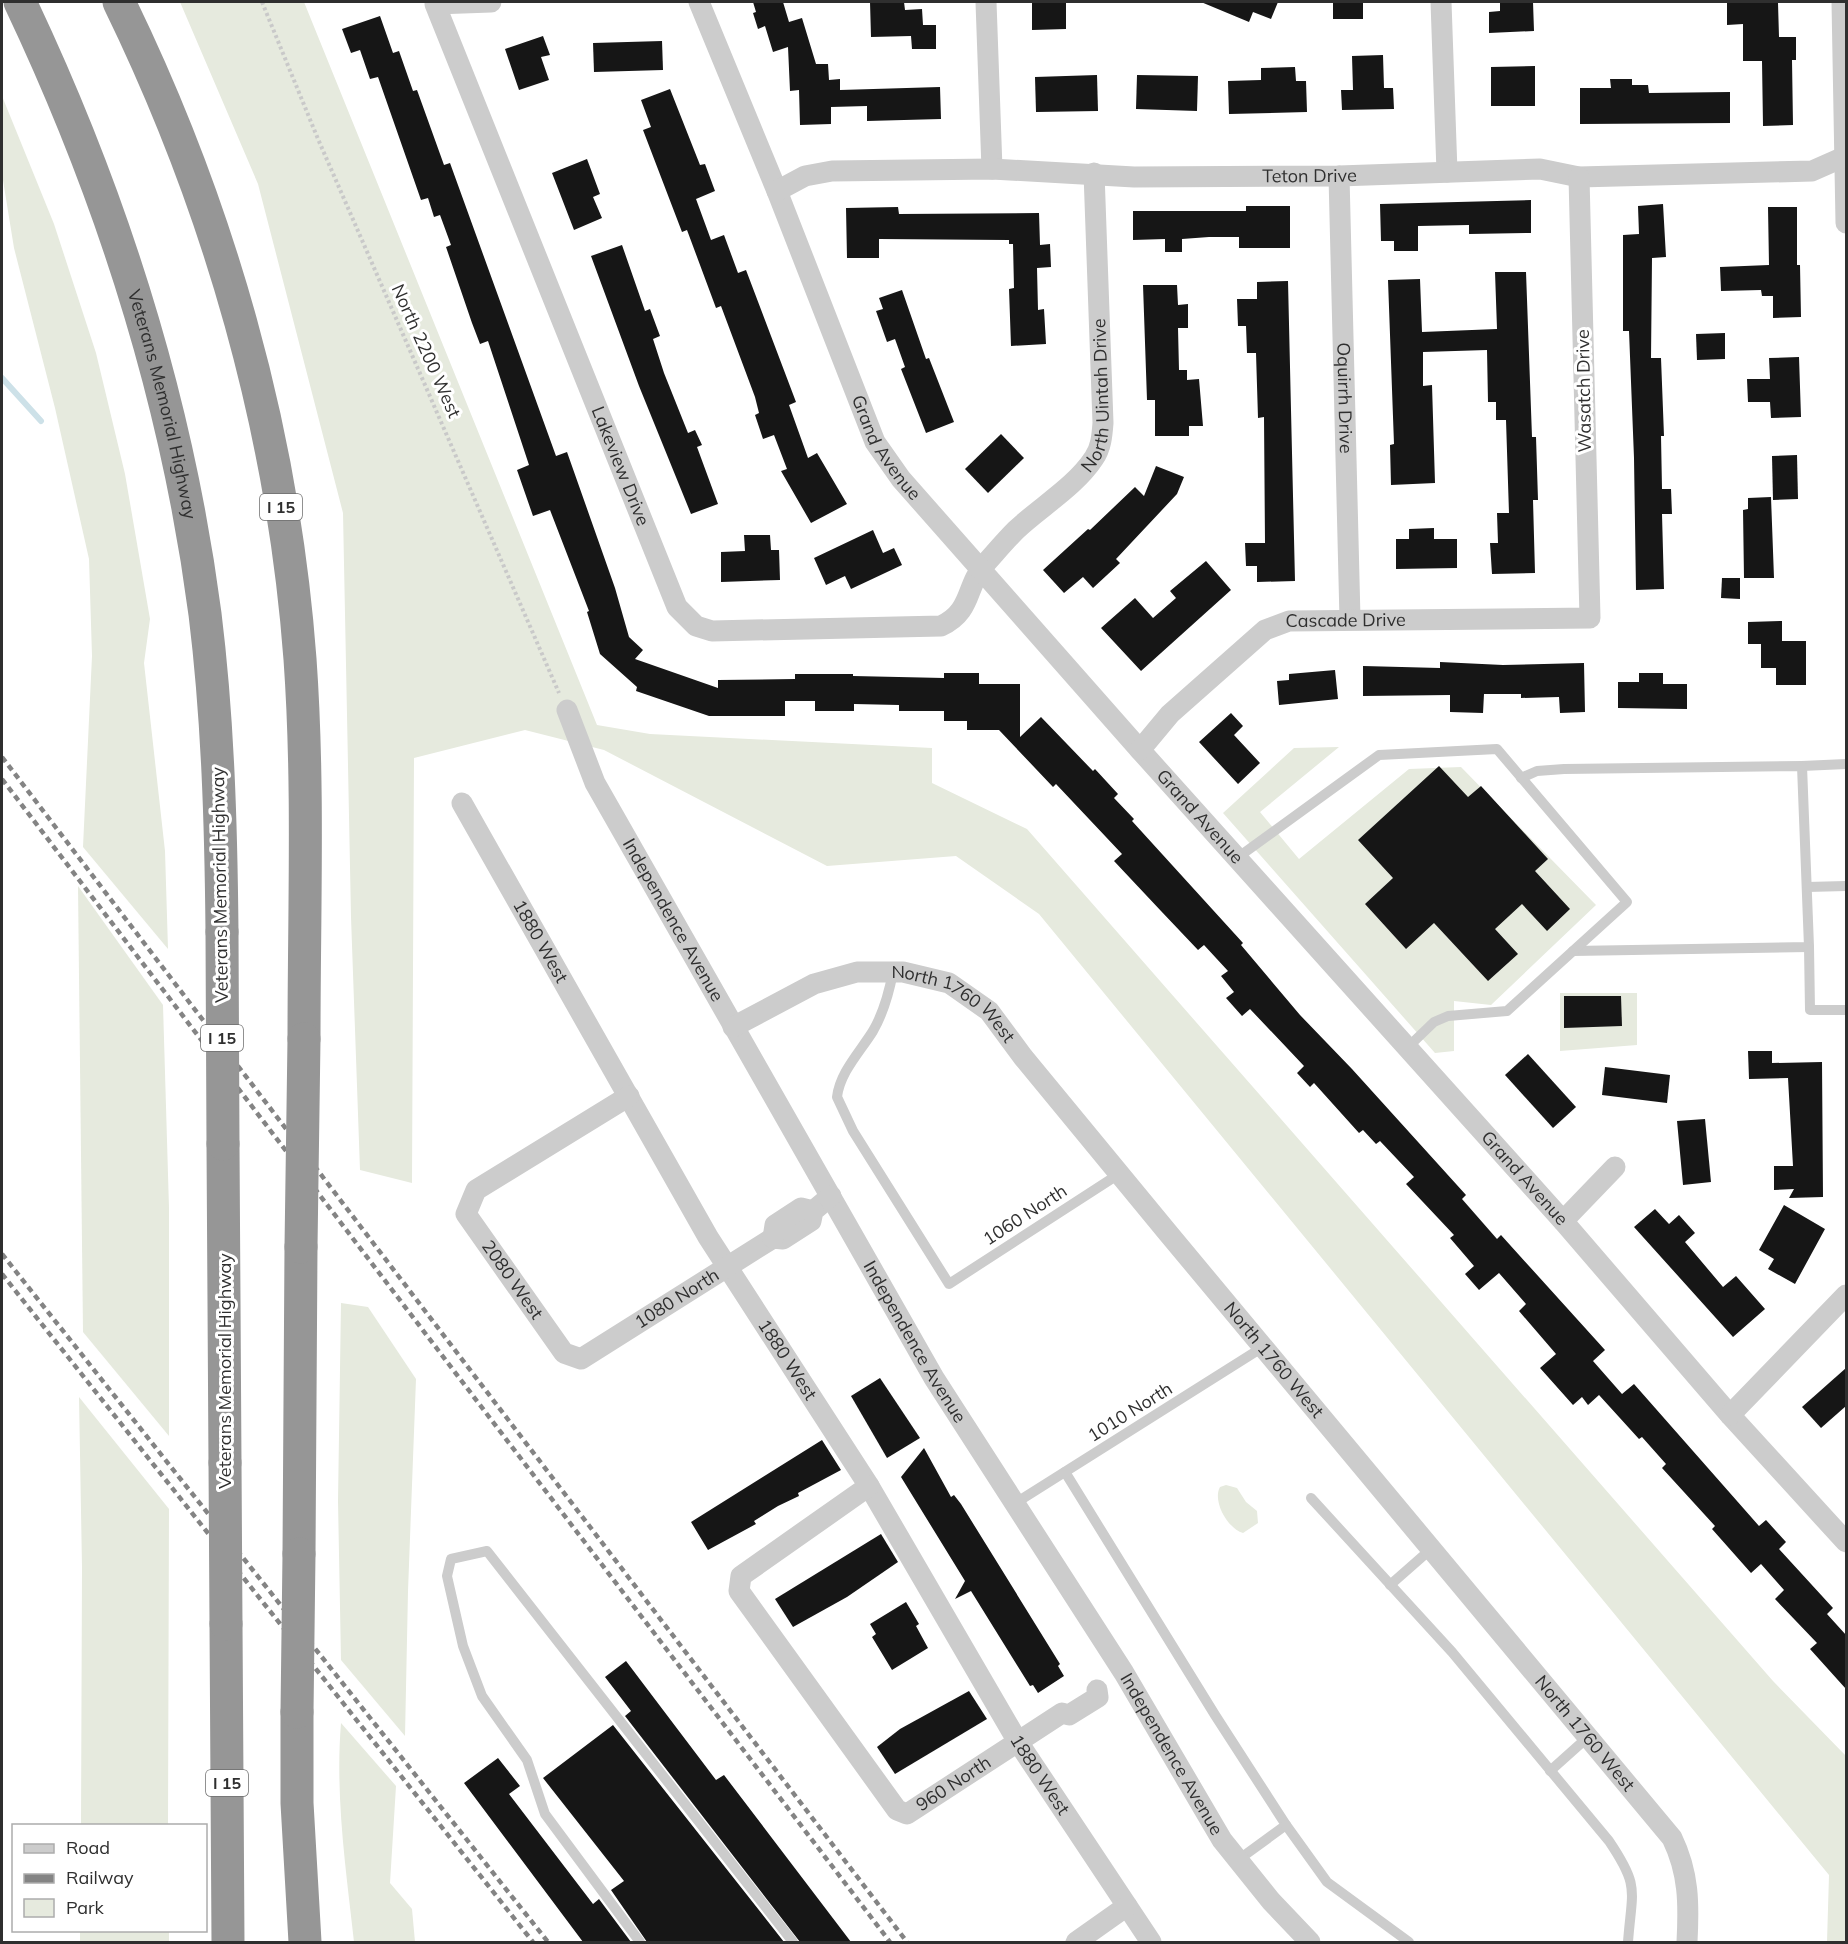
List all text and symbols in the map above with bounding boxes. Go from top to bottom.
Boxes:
street label: Teton Drive [1262,163,1357,187]
street label: North 2200 West [387,280,466,421]
street label: Veterans Memorial Highway [123,287,202,522]
street label: North Uintah Drive [1076,318,1114,477]
street label: Wasatch Drive [1571,329,1596,453]
street label: Oquirrh Drive [1332,342,1358,454]
street label: Grand Avenue [847,391,926,505]
street label: Lakeview Drive [587,403,655,529]
road number: I 15 [260,494,302,520]
street label: Cascade Drive [1285,608,1406,632]
street label: Grand Avenue [1152,764,1249,868]
street label: Veterans Memorial Highway [206,767,233,1003]
street label: Independence Avenue [618,834,729,1006]
street label: 1880 West [508,895,573,987]
street label: North 1760 West [892,960,1020,1047]
road number: I 15 [201,1025,243,1051]
street label: Grand Avenue [1477,1126,1573,1230]
street label: 1060 North [978,1179,1071,1250]
street label: 2080 West [477,1235,549,1324]
street label: Veterans Memorial Highway [213,1253,236,1489]
street label: Independence Avenue [859,1256,972,1427]
street label: 1080 North [630,1263,723,1333]
street label: North 1760 West [1219,1297,1329,1422]
street label: 1880 West [753,1315,822,1404]
street label: 1010 North [1083,1377,1176,1447]
street label: Independence Avenue [1116,1669,1229,1839]
street label: North 1760 West [1530,1670,1640,1796]
street label: 1880 West [1005,1730,1075,1819]
street label: 960 North [912,1750,995,1816]
road number: I 15 [206,1770,248,1796]
legend [12,1824,207,1932]
text: Road [66,1836,110,1859]
text: Railway [66,1866,134,1889]
text: Park [66,1896,105,1919]

